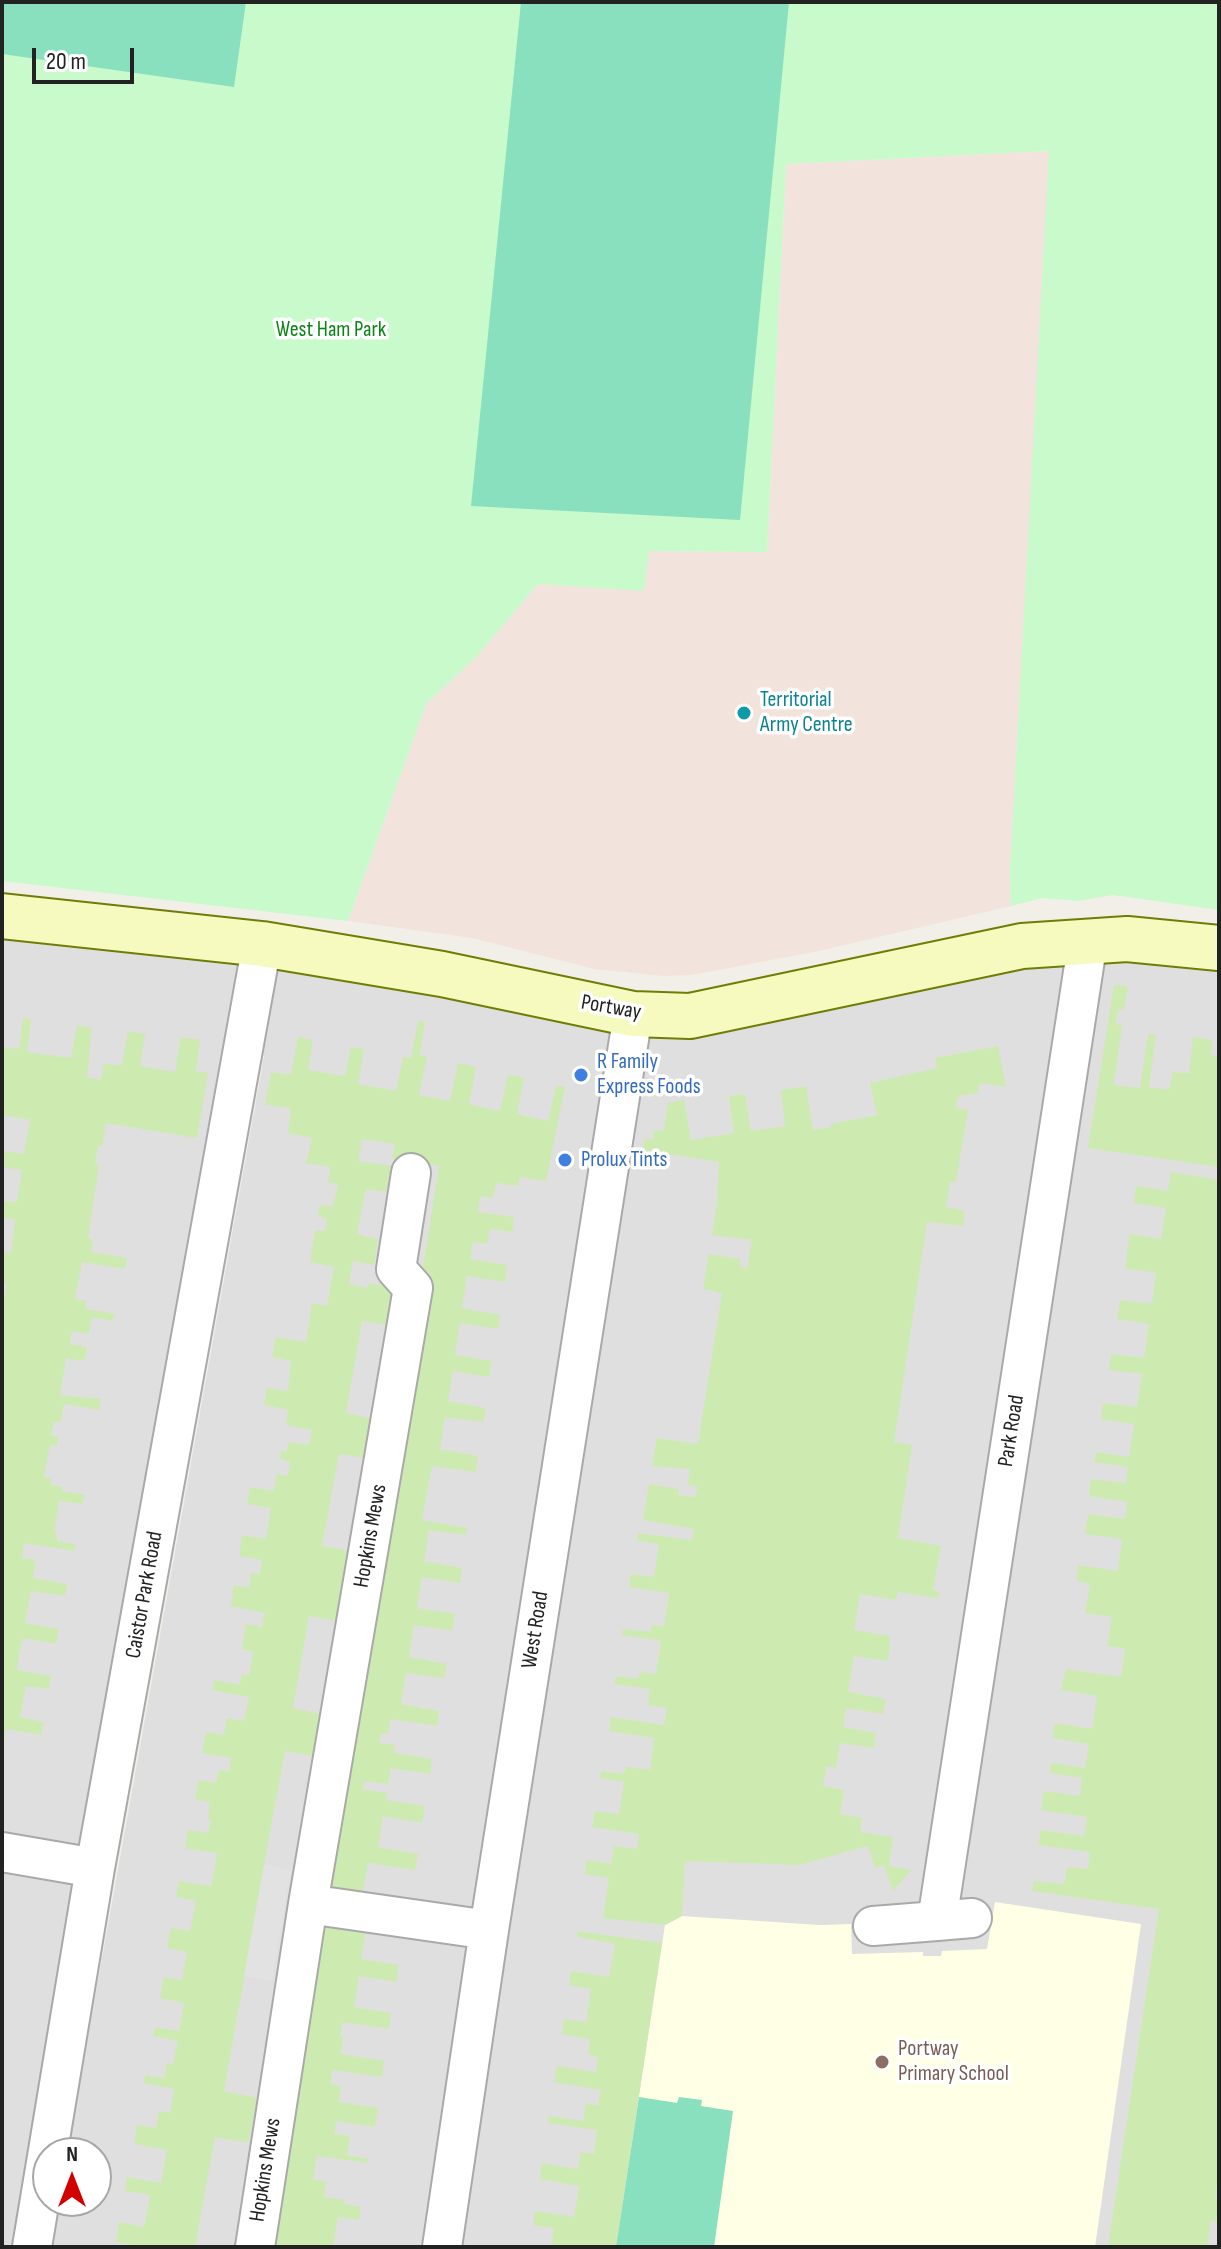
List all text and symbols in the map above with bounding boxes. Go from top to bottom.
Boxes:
scale bar [36,32,138,82]
text: 20 m [46,47,86,76]
park label: West Ham Park [276,317,386,343]
place label: Territorial Army Centre [760,687,853,738]
marker: Territorial Army Centre [735,704,753,722]
street label: Portway [579,990,643,1026]
place label: R Family Express Foods [597,1049,701,1100]
marker: R Family Express Foods [572,1066,590,1084]
place label: Prolux Tints [581,1147,667,1173]
marker: Prolux Tints [556,1151,574,1169]
street label: Park Road [993,1393,1031,1469]
street label: Hopkins Mews [349,1482,393,1590]
street label: Caistor Park Road [121,1529,169,1661]
street label: West Road [517,1590,555,1670]
place label: Portway Primary School [898,2036,1009,2088]
marker: Portway Primary School [873,2053,891,2071]
street label: Hopkins Mews [245,2116,287,2224]
north arrow [32,2137,112,2217]
text: N [66,2141,78,2168]

